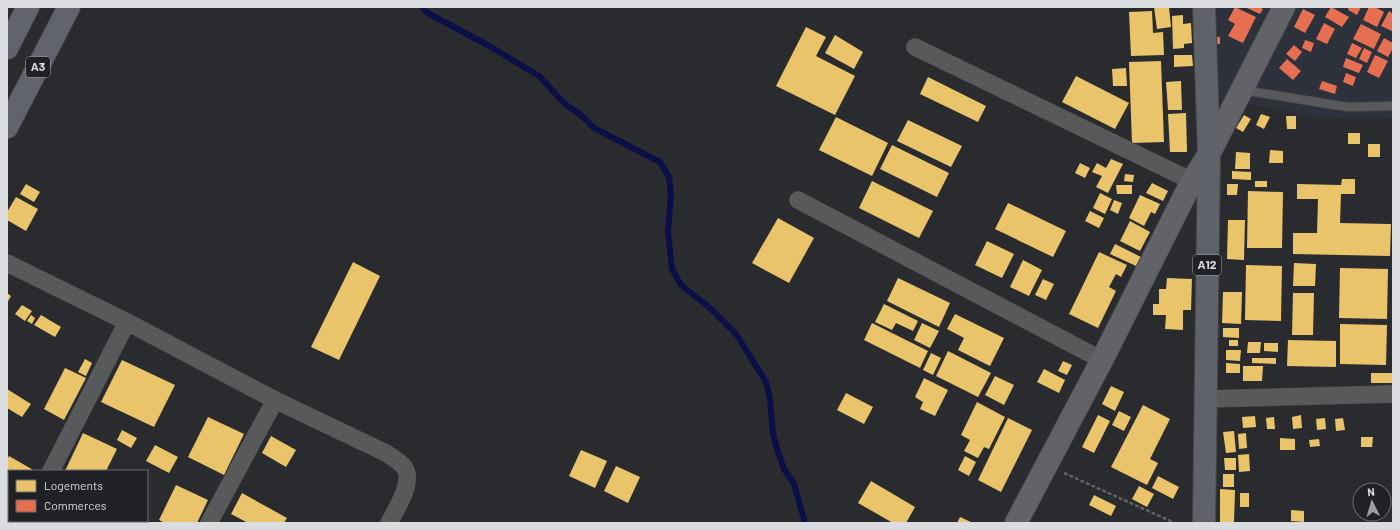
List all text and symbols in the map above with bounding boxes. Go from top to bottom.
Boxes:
road number: A3 [26,57,50,77]
road number: A12 [1193,255,1221,275]
legend [8,470,148,522]
text: Logements [44,478,103,492]
north arrow [1352,482,1392,522]
text: N [1367,485,1375,498]
text: Commerces [44,498,107,512]

